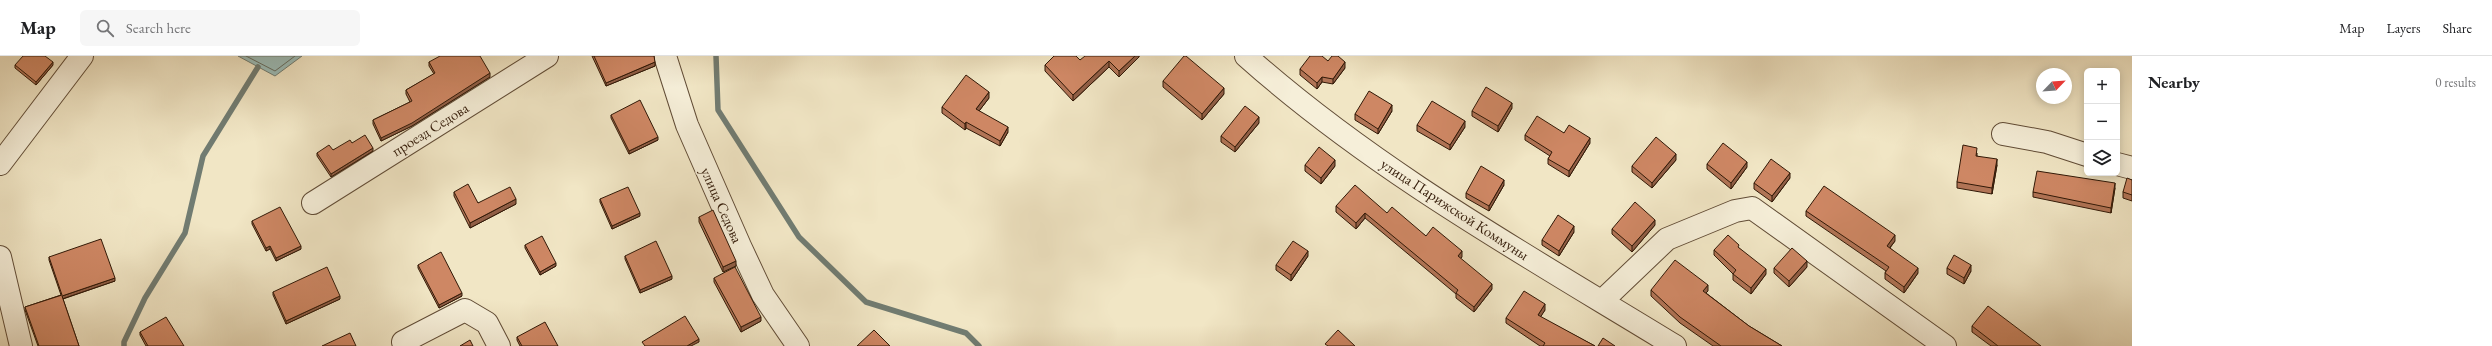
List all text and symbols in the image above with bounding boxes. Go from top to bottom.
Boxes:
search box [80,10,360,46]
text: Map [20,15,56,40]
icon: search [94,17,116,39]
text: Search here [126,18,191,37]
text: Map [2339,19,2364,37]
text: Layers [2386,19,2421,37]
text: Share [2443,19,2472,37]
north arrow [2036,68,2072,104]
map controls [2084,68,2120,176]
button: + [2084,68,2120,104]
text: Nearby [2148,71,2200,93]
text: 0 results [2435,74,2476,91]
street label: проезд Седова [388,98,472,160]
button: − [2084,104,2120,140]
button: layers [2084,140,2120,176]
street label: улица Парижской Коммуны [1377,154,1533,264]
street label: улица Седова [697,164,747,246]

